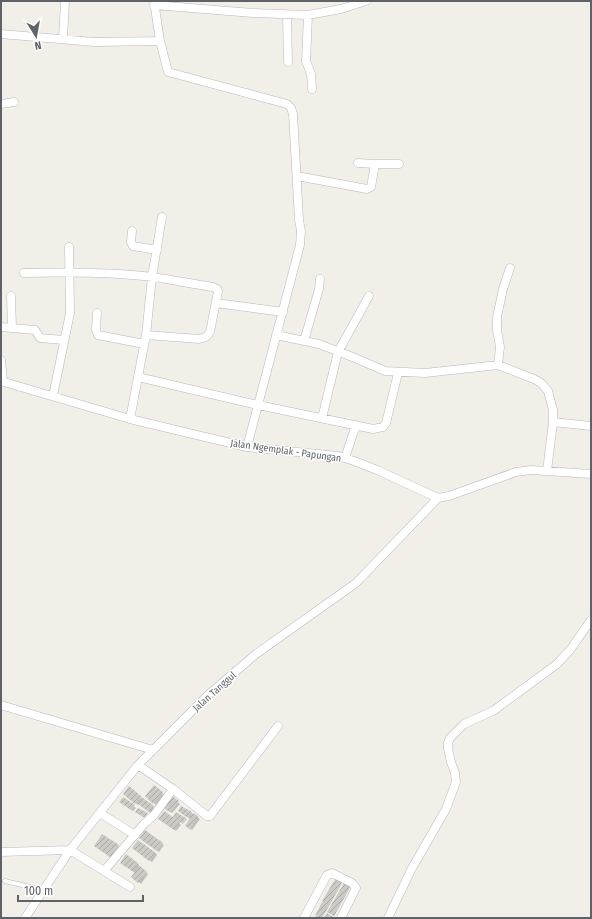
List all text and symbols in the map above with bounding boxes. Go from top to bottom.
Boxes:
north arrow [16,16,56,56]
text: N [33,38,42,52]
street label: Jalan Ngemplak - Papungan [230,437,342,465]
street label: Jalan Tanggul [191,669,239,714]
scale bar [18,877,143,903]
text: 100 m [24,884,53,898]

